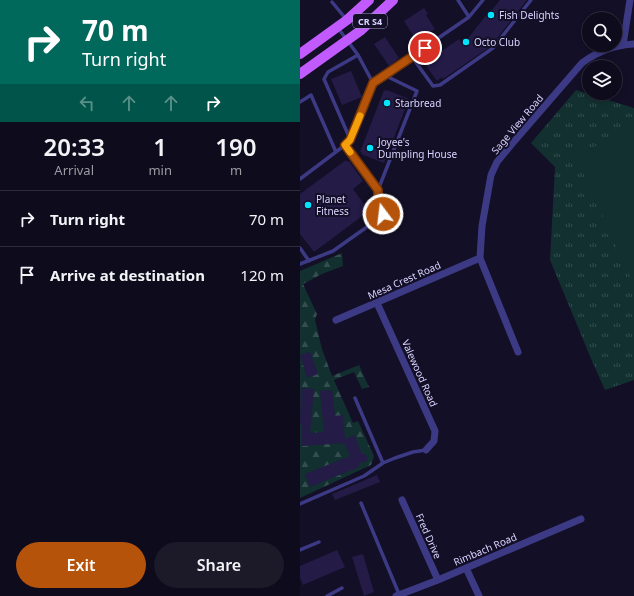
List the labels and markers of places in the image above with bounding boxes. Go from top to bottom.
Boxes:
place label: Fish Delights [499,8,559,22]
marker: Fish Delights [486,10,496,20]
pin [408,31,442,65]
place label: Octo Club [474,35,520,49]
marker: Octo Club [461,37,471,47]
place label: Starbread [395,96,441,110]
marker: Starbread [382,98,392,108]
place label: Joyee's Dumpling House [377,135,457,161]
marker: Joyee's Dumpling House [365,143,375,153]
place label: Planet Fitness [316,192,349,218]
marker: Planet Fitness [303,200,313,210]

